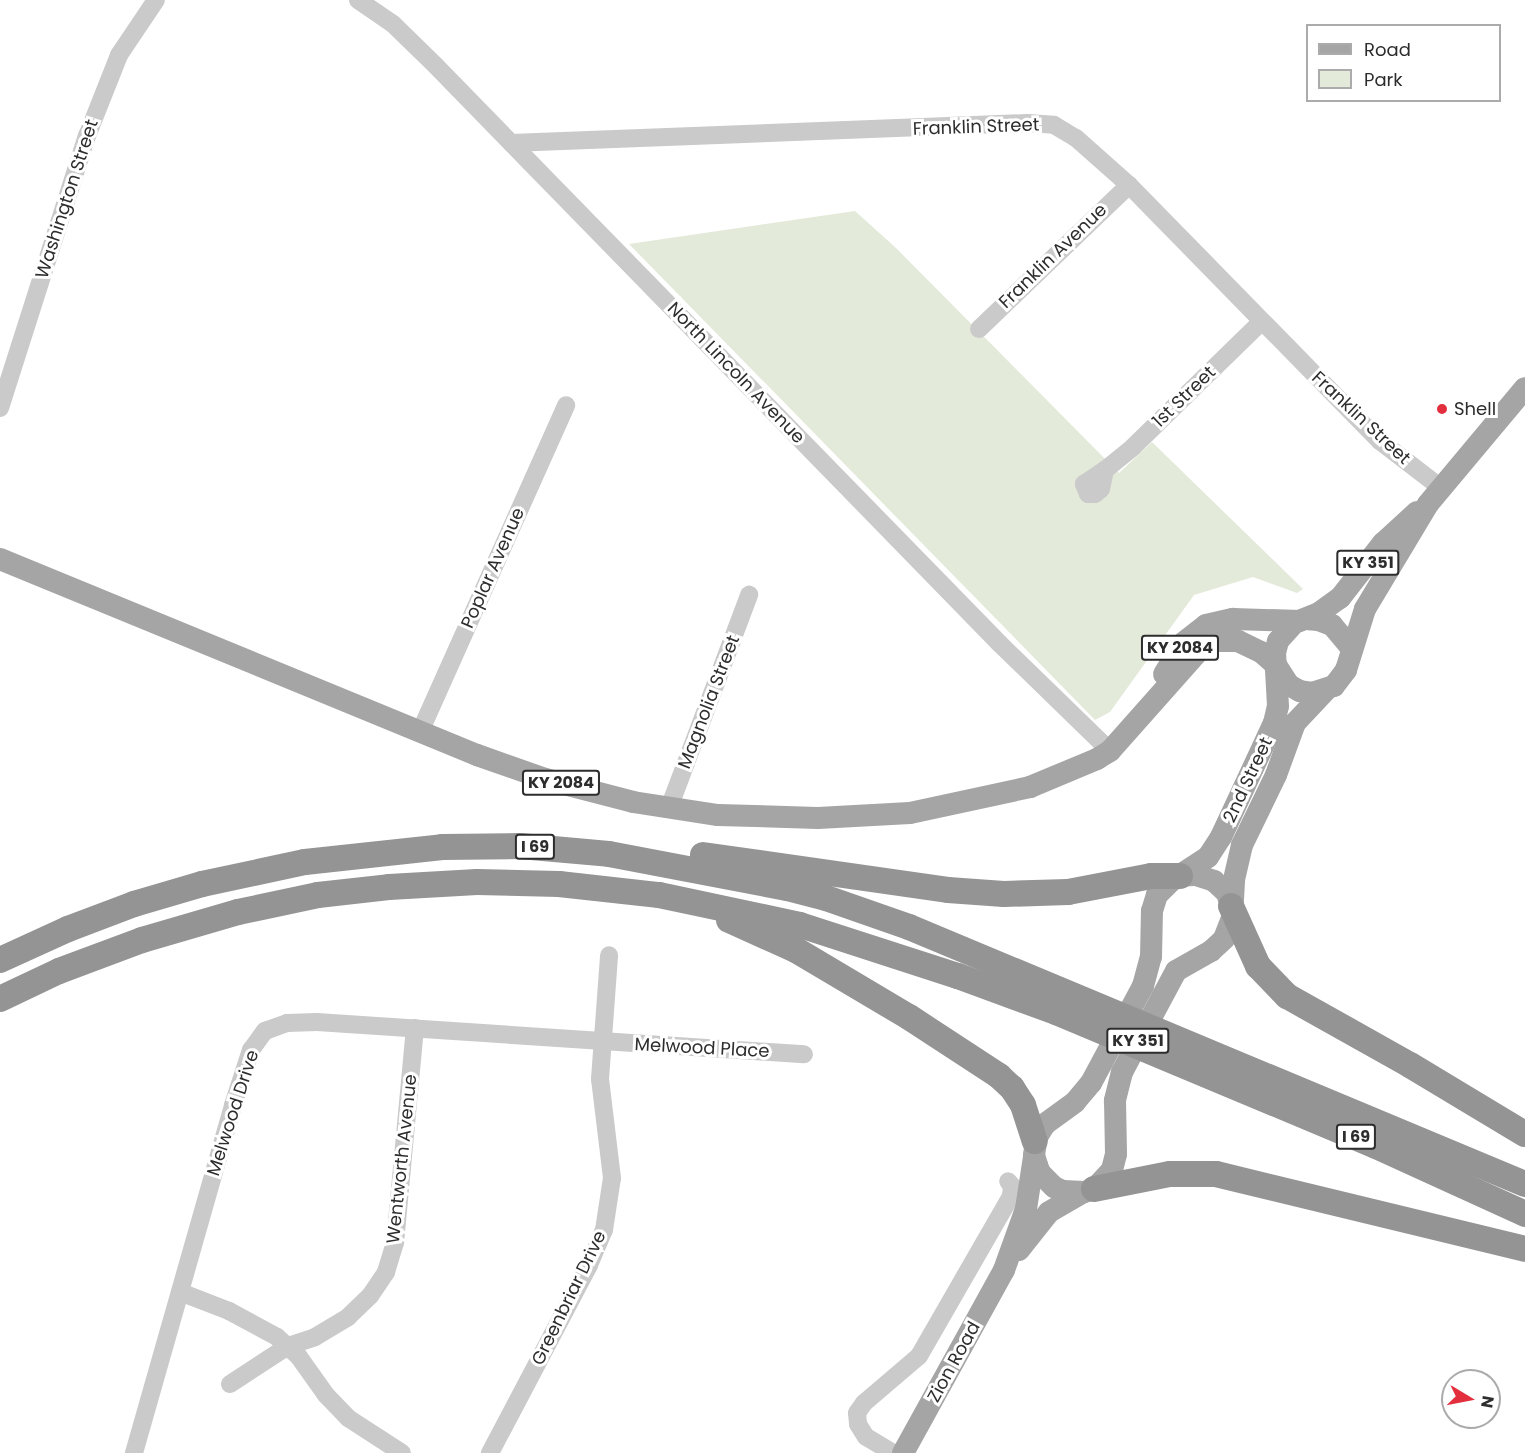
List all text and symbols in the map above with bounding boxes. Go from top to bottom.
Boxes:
legend [1306,24,1501,102]
text: Road [1364,37,1411,62]
text: Park [1364,67,1403,92]
street label: Franklin Street [912,114,1040,140]
street label: Washington Street [31,117,103,281]
street label: Franklin Avenue [995,199,1111,313]
street label: North Lincoln Avenue [663,298,809,448]
street label: 1st Street [1148,362,1220,432]
street label: Franklin Street [1307,367,1415,469]
place label: Shell [1454,398,1496,420]
marker: Shell [1435,402,1449,416]
street label: Poplar Avenue [457,504,529,632]
road number: KY 351 [1335,550,1401,576]
street label: Magnolia Street [674,632,744,772]
road number: KY 2084 [1140,635,1220,661]
street label: 2nd Street [1219,734,1277,826]
road number: KY 2084 [520,770,602,796]
road number: I 69 [514,834,556,860]
road number: KY 351 [1105,1028,1171,1054]
street label: Melwood Place [634,1034,770,1062]
street label: Melwood Drive [202,1047,264,1179]
street label: Wentworth Avenue [382,1073,422,1245]
road number: I 69 [1335,1124,1377,1150]
street label: Greenbriar Drive [527,1227,611,1369]
street label: Zion Road [923,1318,985,1406]
north arrow [1441,1369,1501,1429]
text: N [1475,1394,1500,1410]

